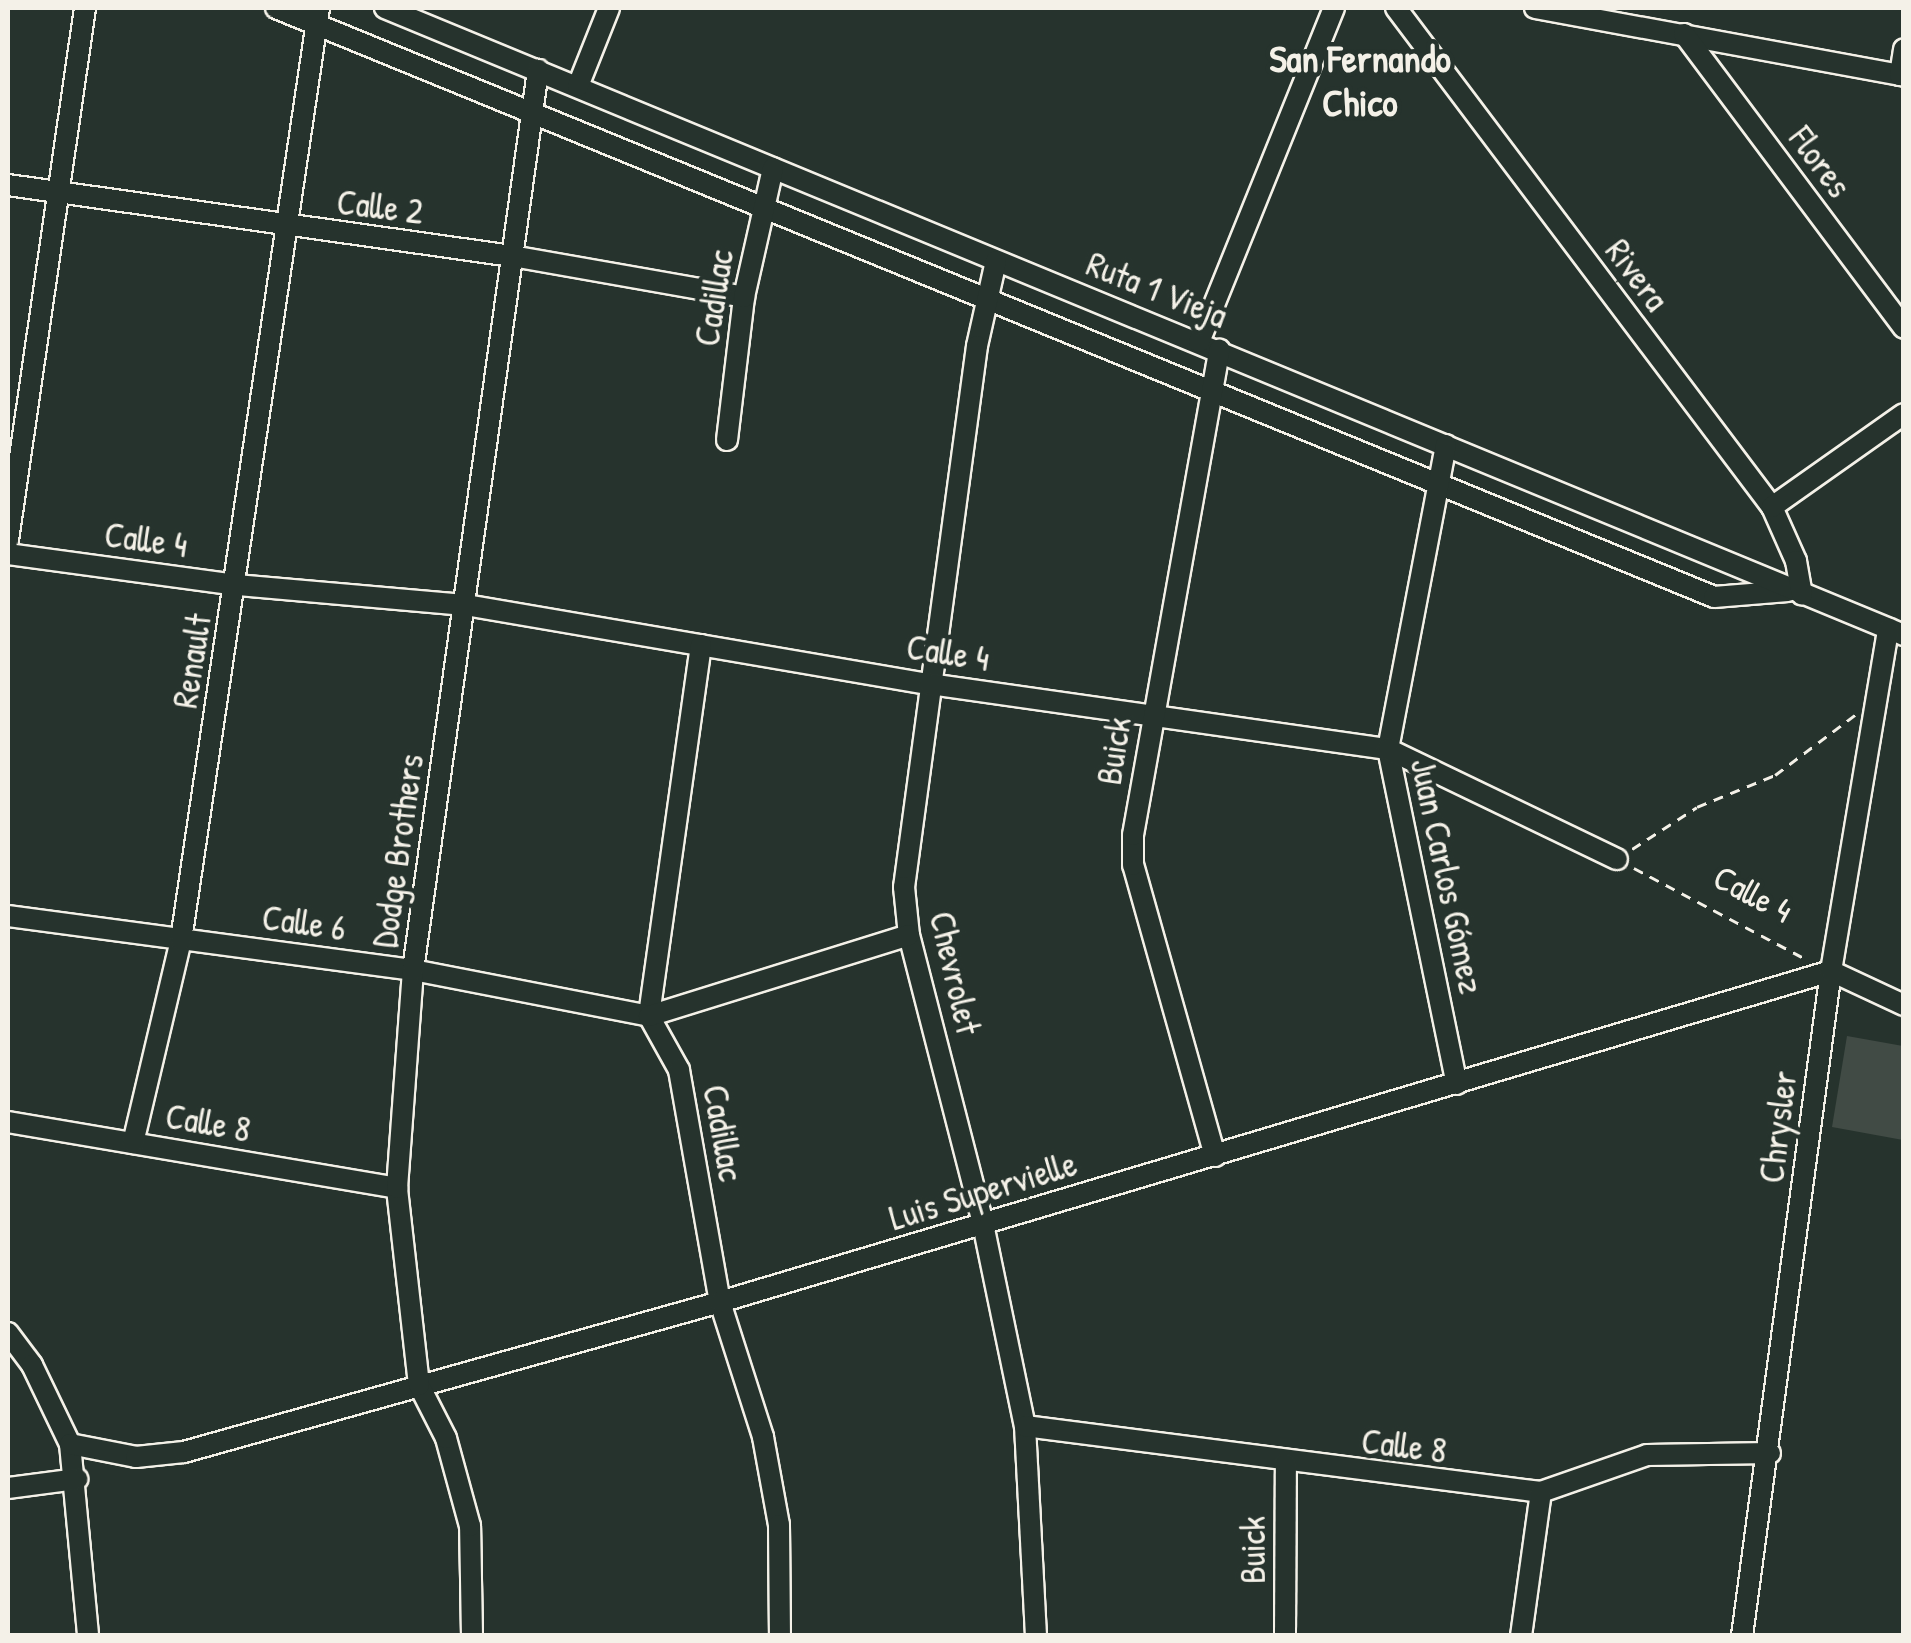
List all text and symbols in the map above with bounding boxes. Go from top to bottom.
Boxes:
district label: San Fernando Chico [1269,36,1451,125]
street label: Flores [1780,118,1860,206]
street label: Calle 2 [335,181,425,233]
street label: Rivera [1597,231,1677,319]
street label: Ruta 1 Vieja [1081,243,1233,337]
street label: Cadillac [686,247,742,349]
street label: Calle 4 [102,513,190,567]
street label: Renault [164,611,220,711]
street label: Calle 4 [904,626,992,680]
street label: Buick [1088,714,1140,788]
street label: Dodge Brothers [364,752,432,950]
street label: Juan Carlos Gómez [1402,755,1492,997]
street label: Calle 4 [1706,856,1800,932]
street label: Calle 6 [260,896,348,950]
street label: Chevrolet [921,908,989,1038]
street label: Chrysler [1750,1069,1806,1185]
street label: Cadillac [694,1082,752,1184]
street label: Calle 8 [162,1095,254,1151]
street label: Luis Supervielle [884,1143,1082,1239]
street label: Calle 8 [1359,1420,1449,1472]
street label: Buick [1232,1516,1274,1584]

